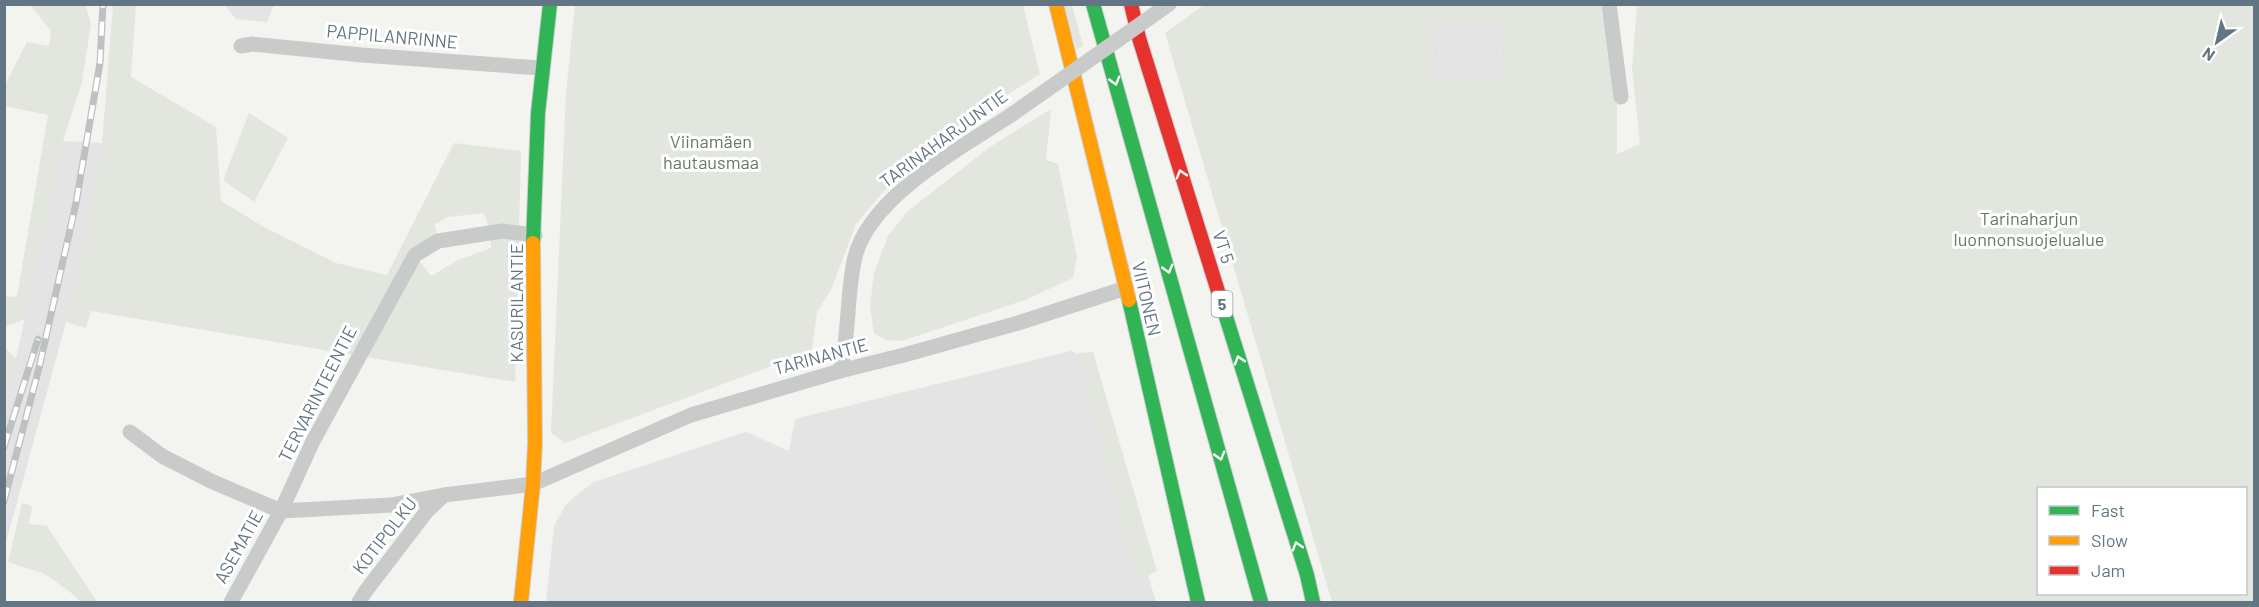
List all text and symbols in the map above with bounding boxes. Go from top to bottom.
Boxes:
north arrow [2187,12,2247,72]
street label: PAPPILANRINNE [326,19,459,53]
text: N [2199,44,2218,66]
one-way arrow [1108,75,1120,86]
street label: TARINAHARJUNTIE [875,84,1012,192]
park label: Viinamäen hautausmaa [663,130,759,173]
one-way arrow [1176,169,1188,180]
park label: Tarinaharjun luonnonsuojelualue [1954,207,2104,250]
street label: VT 5 [1209,227,1239,266]
street label: KASURILANTIE [505,243,527,363]
street label: VIITONEN [1128,260,1166,338]
one-way arrow [1161,263,1173,273]
road number: 5 [1212,291,1232,317]
street label: TERVARINTEENTIE [273,322,361,465]
street label: TARINANTIE [771,333,870,379]
one-way arrow [1234,355,1247,366]
one-way arrow [1213,451,1226,461]
legend [2037,487,2247,595]
street label: KOTIPOLKU [347,493,421,578]
text: Fast [2091,499,2125,521]
street label: ASEMATIE [209,506,267,587]
text: Slow [2091,529,2128,551]
one-way arrow [1292,541,1305,552]
text: Jam [2091,559,2125,581]

